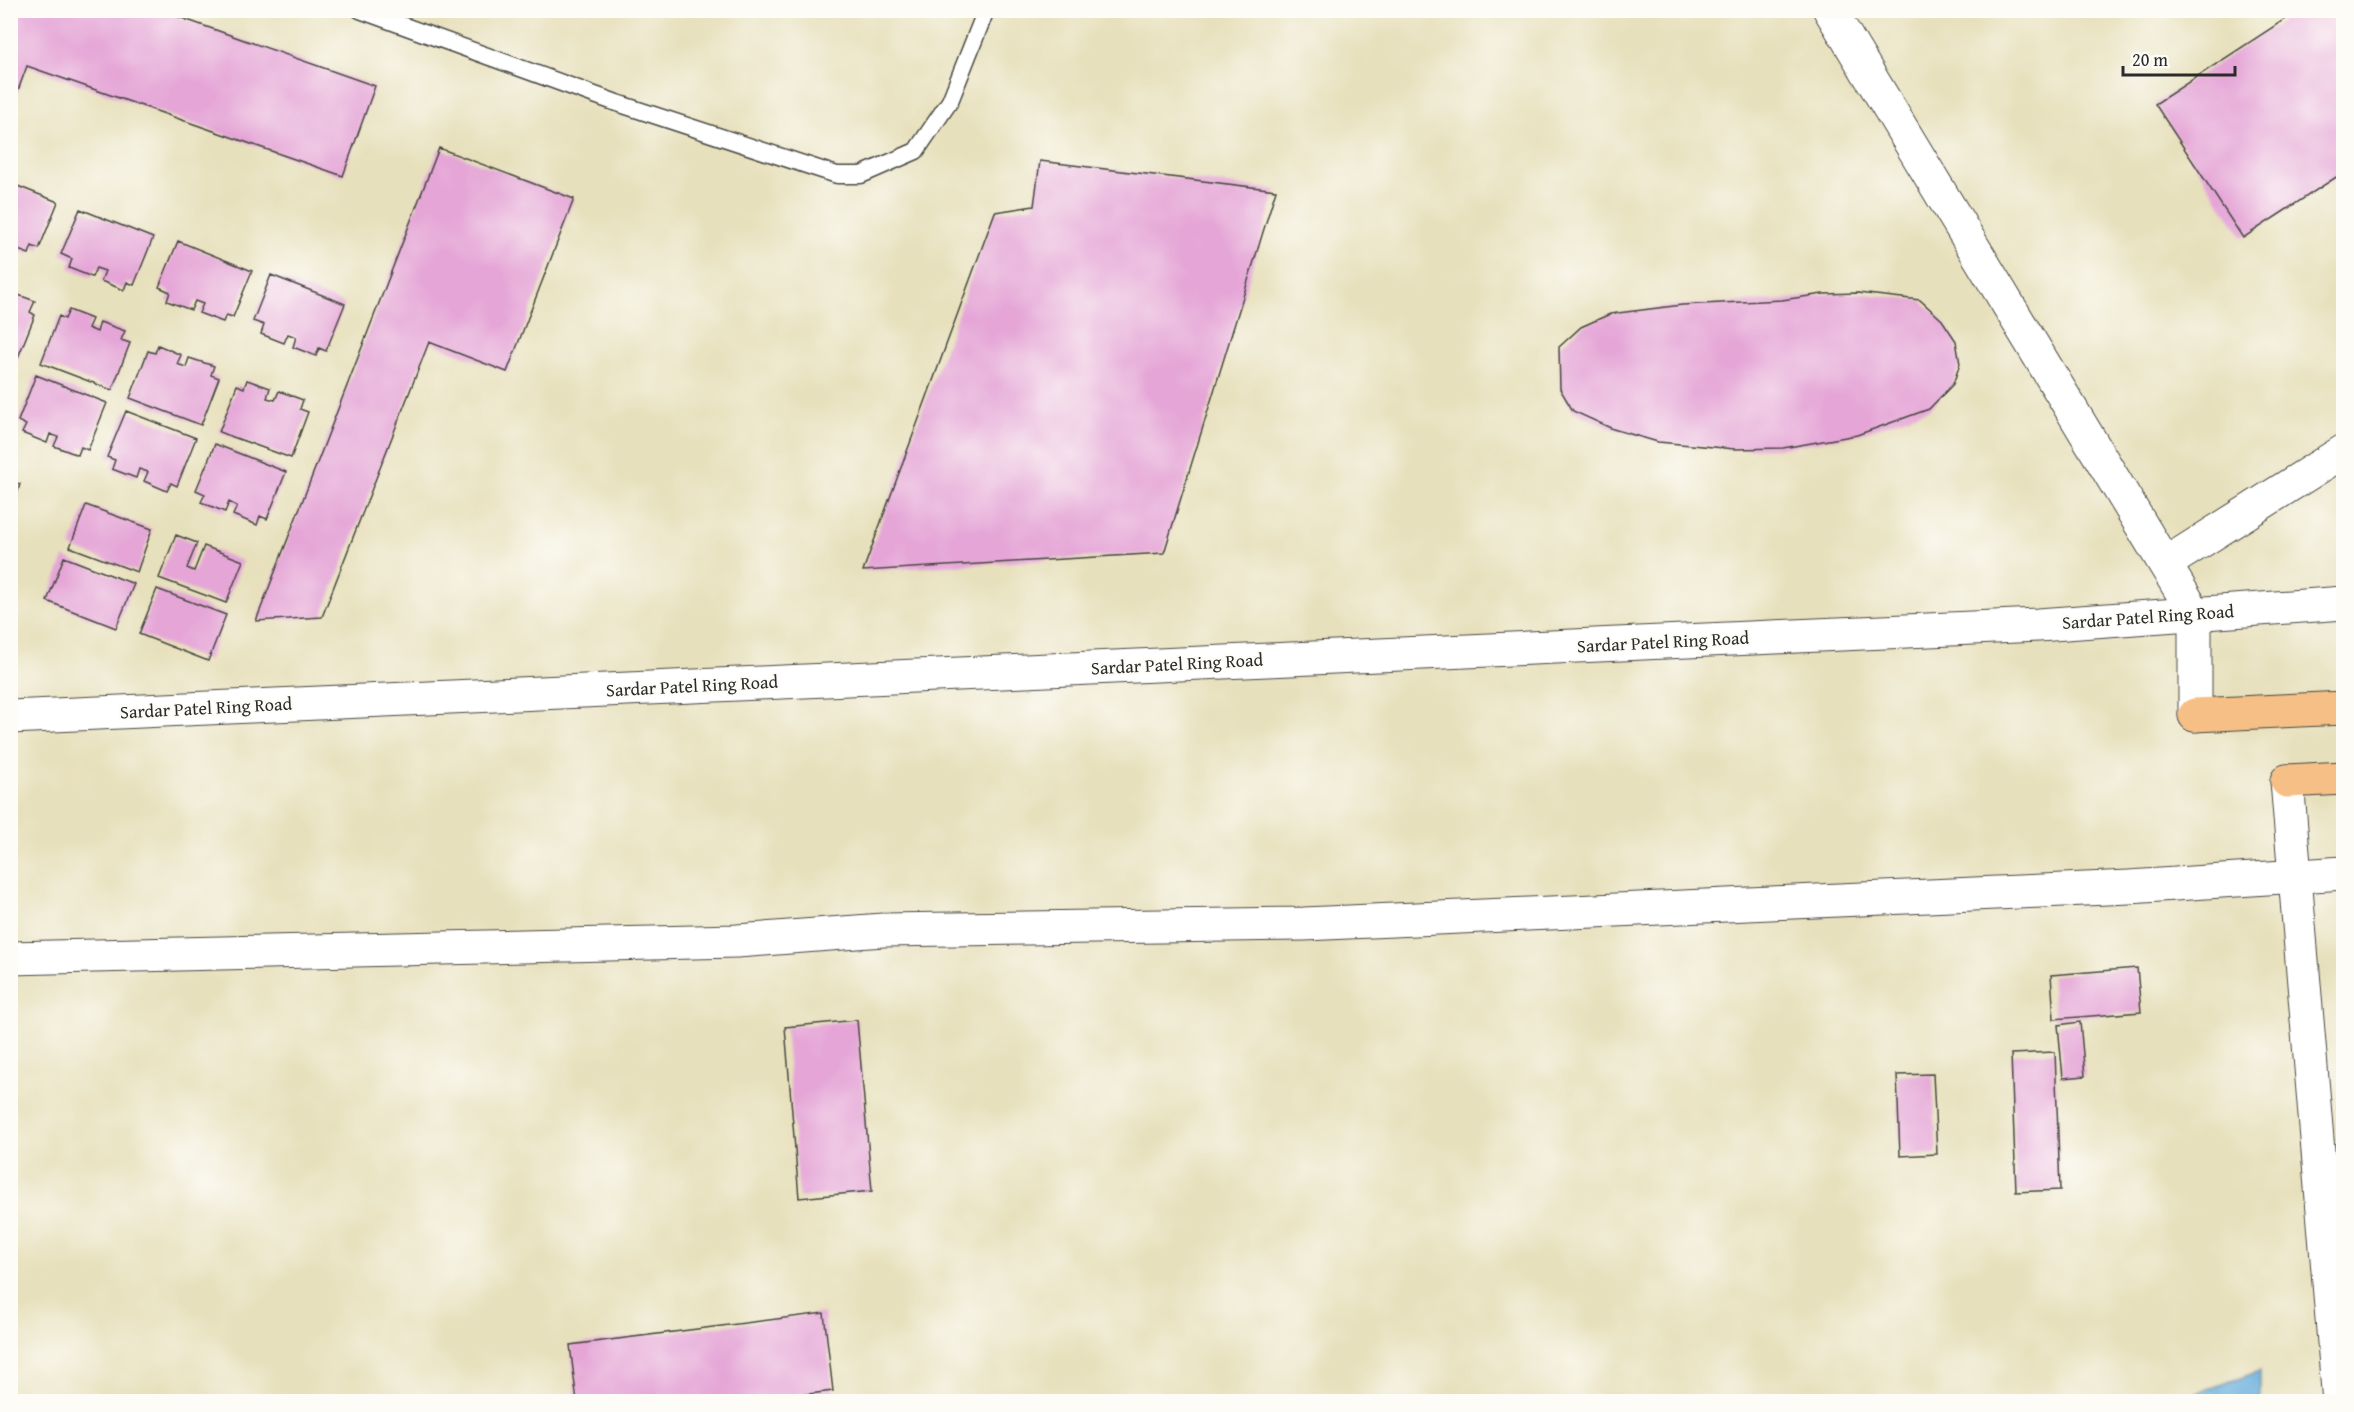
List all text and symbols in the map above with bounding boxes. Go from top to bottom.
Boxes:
scale bar [2123,39,2236,77]
text: 20 m [2132,46,2168,73]
street label: Sardar Patel Ring Road [2061,597,2235,636]
street label: Sardar Patel Ring Road [1576,623,1750,659]
street label: Sardar Patel Ring Road [1090,645,1264,681]
street label: Sardar Patel Ring Road [605,667,779,703]
street label: Sardar Patel Ring Road [119,689,293,725]

